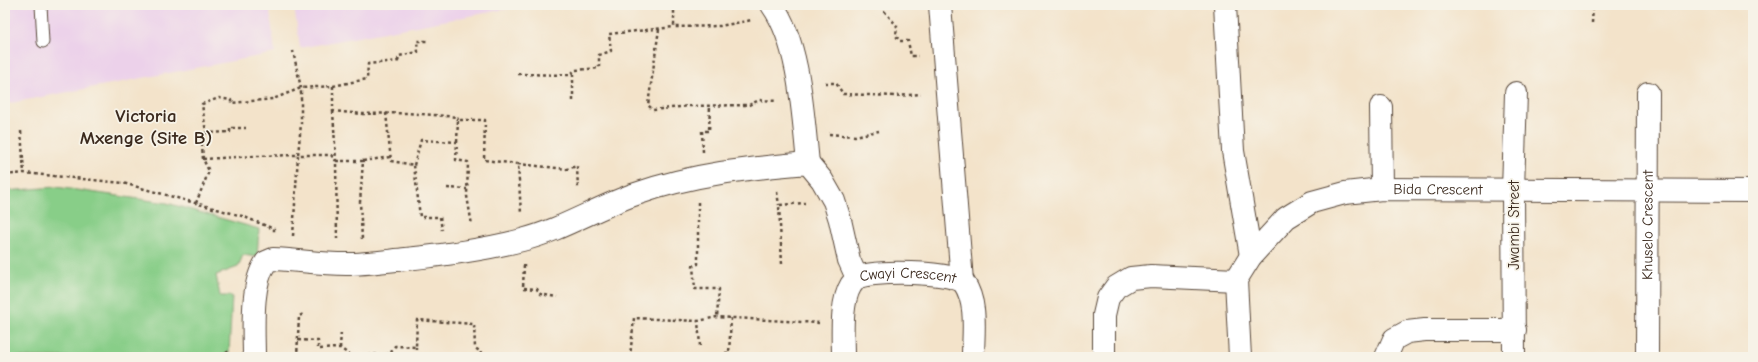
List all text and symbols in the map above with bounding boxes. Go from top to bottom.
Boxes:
district label: Victoria Mxenge (Site B) [80,105,212,149]
street label: Khuselo Crescent [1638,169,1657,280]
street label: Jwambi Street [1505,179,1523,270]
street label: Bida Crescent [1393,180,1483,199]
street label: Cwayi Crescent [858,264,959,287]

